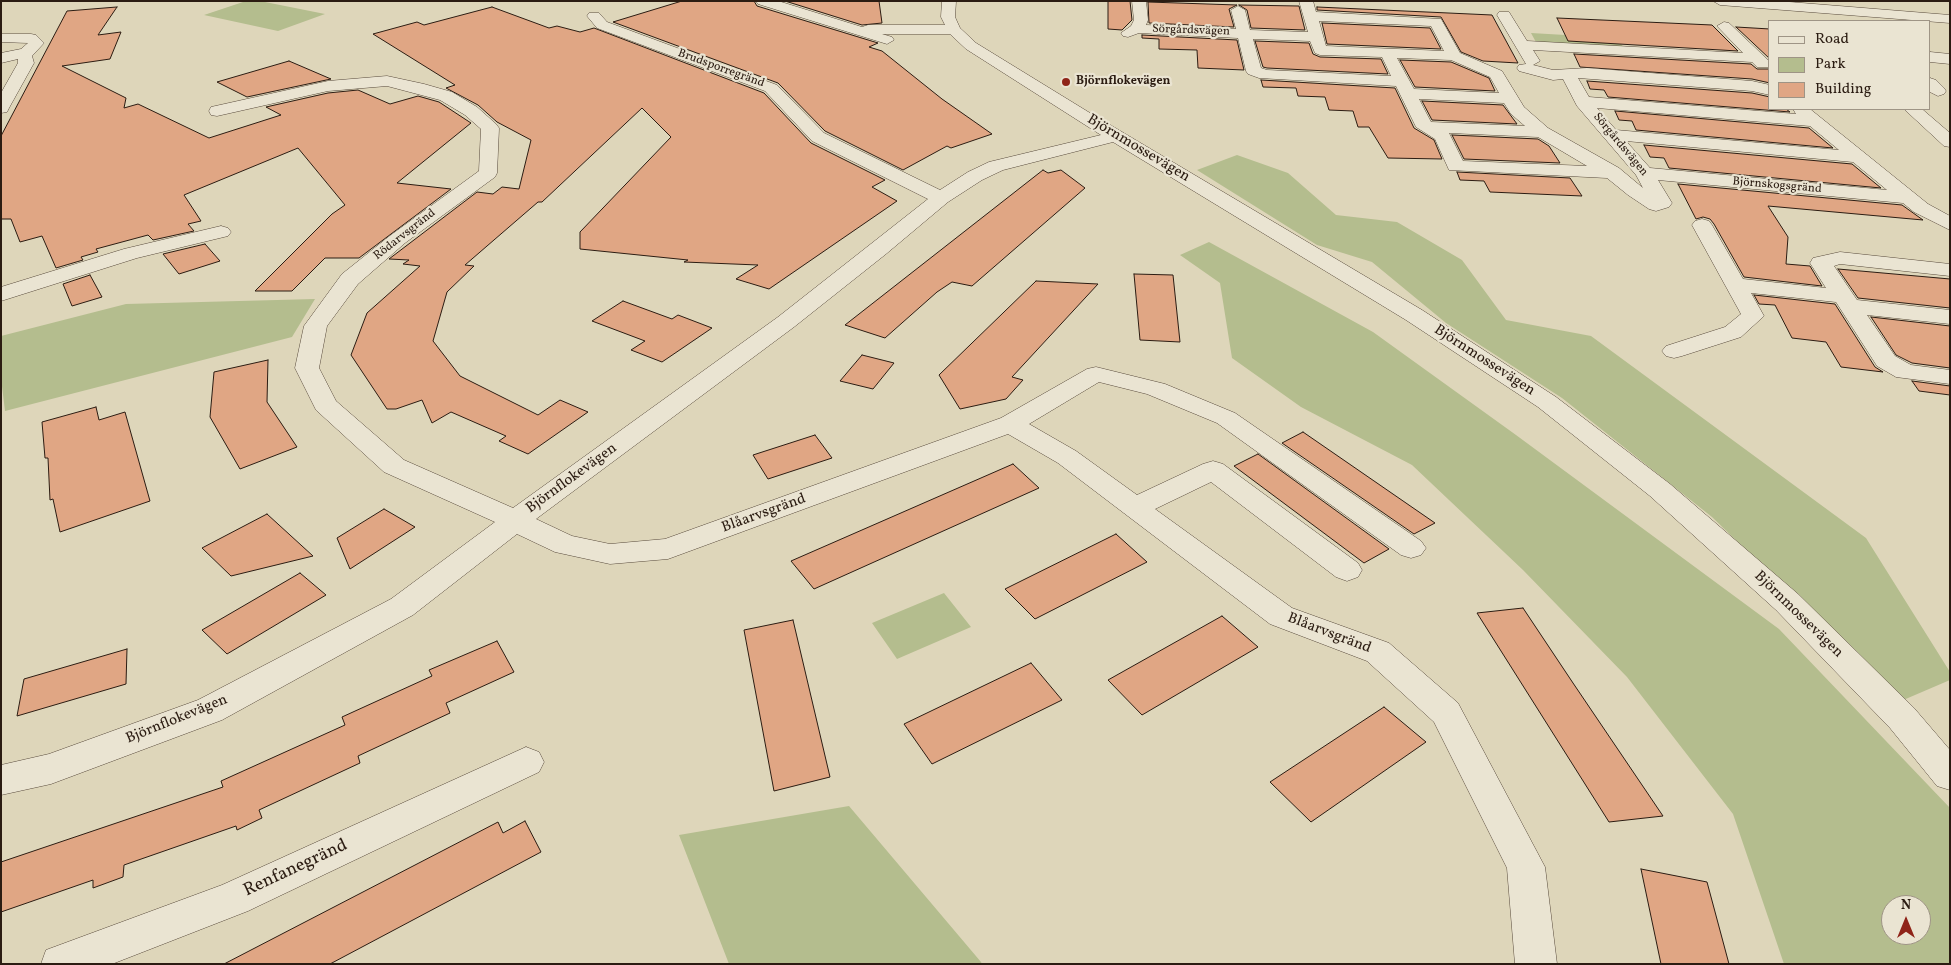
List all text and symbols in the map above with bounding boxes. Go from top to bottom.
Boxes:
legend [1768,20,1931,110]
street label: Sörgårdsvägen [1152,22,1230,40]
text: Road [1815,29,1849,50]
street label: Brudsporregränd [676,47,766,91]
text: Park [1815,54,1846,75]
place label: Björnflokevägen [1076,75,1170,89]
marker: Björnflokevägen [1060,76,1072,88]
text: Building [1815,79,1871,100]
street label: Sörgårdsvägen [1589,110,1651,180]
street label: Björnmossevägen [1083,111,1193,187]
street label: Björnskogsgränd [1732,175,1822,197]
street label: Rödarvsgränd [371,206,439,264]
street label: Björnmossevägen [1430,322,1538,400]
street label: Björnflokevägen [523,440,621,518]
street label: Blåarvsgränd [719,490,809,538]
street label: Björnmossevägen [1750,568,1846,662]
street label: Blåarvsgränd [1285,610,1373,658]
street label: Björnflokevägen [124,691,230,749]
street label: Renfanegränd [241,835,351,903]
north arrow [1881,895,1931,945]
text: N [1901,896,1911,915]

